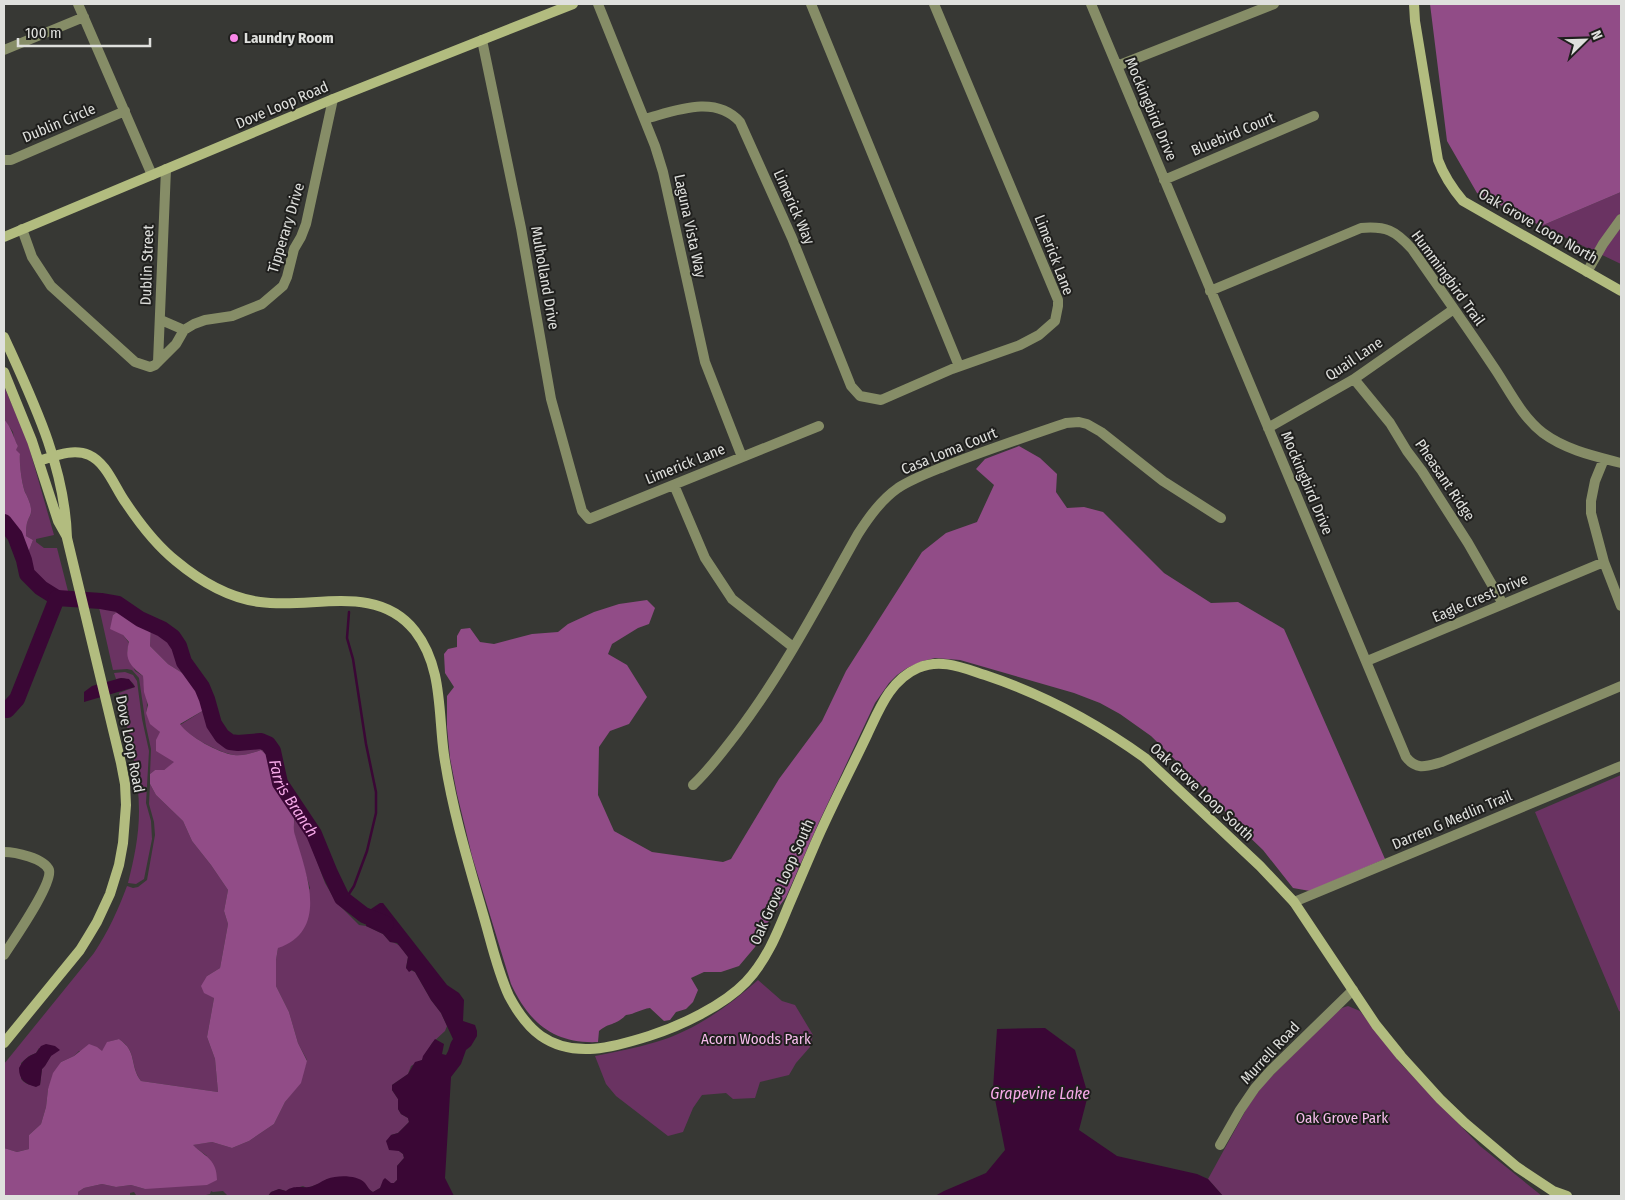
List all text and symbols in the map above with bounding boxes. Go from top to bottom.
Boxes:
scale bar [18,15,150,47]
north arrow [1560,15,1610,65]
text: 100 m [25,24,62,42]
text: N [1587,28,1606,42]
place label: Laundry Room [244,29,334,47]
marker: Laundry Room [228,32,240,44]
street label: Mockingbird Drive [1121,55,1181,163]
street label: Dove Loop Road [233,77,331,133]
street label: Dublin Circle [20,100,98,146]
street label: Bluebird Court [1189,108,1277,160]
street label: Limerick Way [770,167,819,247]
street label: Laguna Vista Way [670,173,710,280]
street label: Tipperary Drive [264,181,308,275]
street label: Oak Grove Loop North [1475,185,1601,267]
street label: Limerick Lane [1030,212,1078,298]
street label: Dublin Street [137,224,157,306]
street label: Mulholland Drive [527,225,563,331]
street label: Hummingbird Trail [1407,227,1489,329]
street label: Quail Lane [1322,333,1386,385]
street label: Casa Loma Court [898,424,1000,478]
street label: Mockingbird Drive [1277,429,1337,537]
street label: Pheasant Ridge [1411,436,1479,524]
street label: Limerick Lane [642,440,728,488]
street label: Eagle Crest Drive [1429,570,1531,626]
street label: Dove Loop Road [112,694,148,794]
street label: Oak Grove Loop South [1146,739,1258,845]
water label: Farris Branch [266,758,322,840]
street label: Darren G Medlin Trail [1389,787,1515,853]
street label: Oak Grove Loop South [746,816,818,948]
street label: Murrell Road [1237,1018,1303,1088]
park label: Acorn Woods Park [701,1030,811,1048]
water label: Grapevine Lake [990,1084,1090,1103]
park label: Oak Grove Park [1296,1109,1388,1127]

